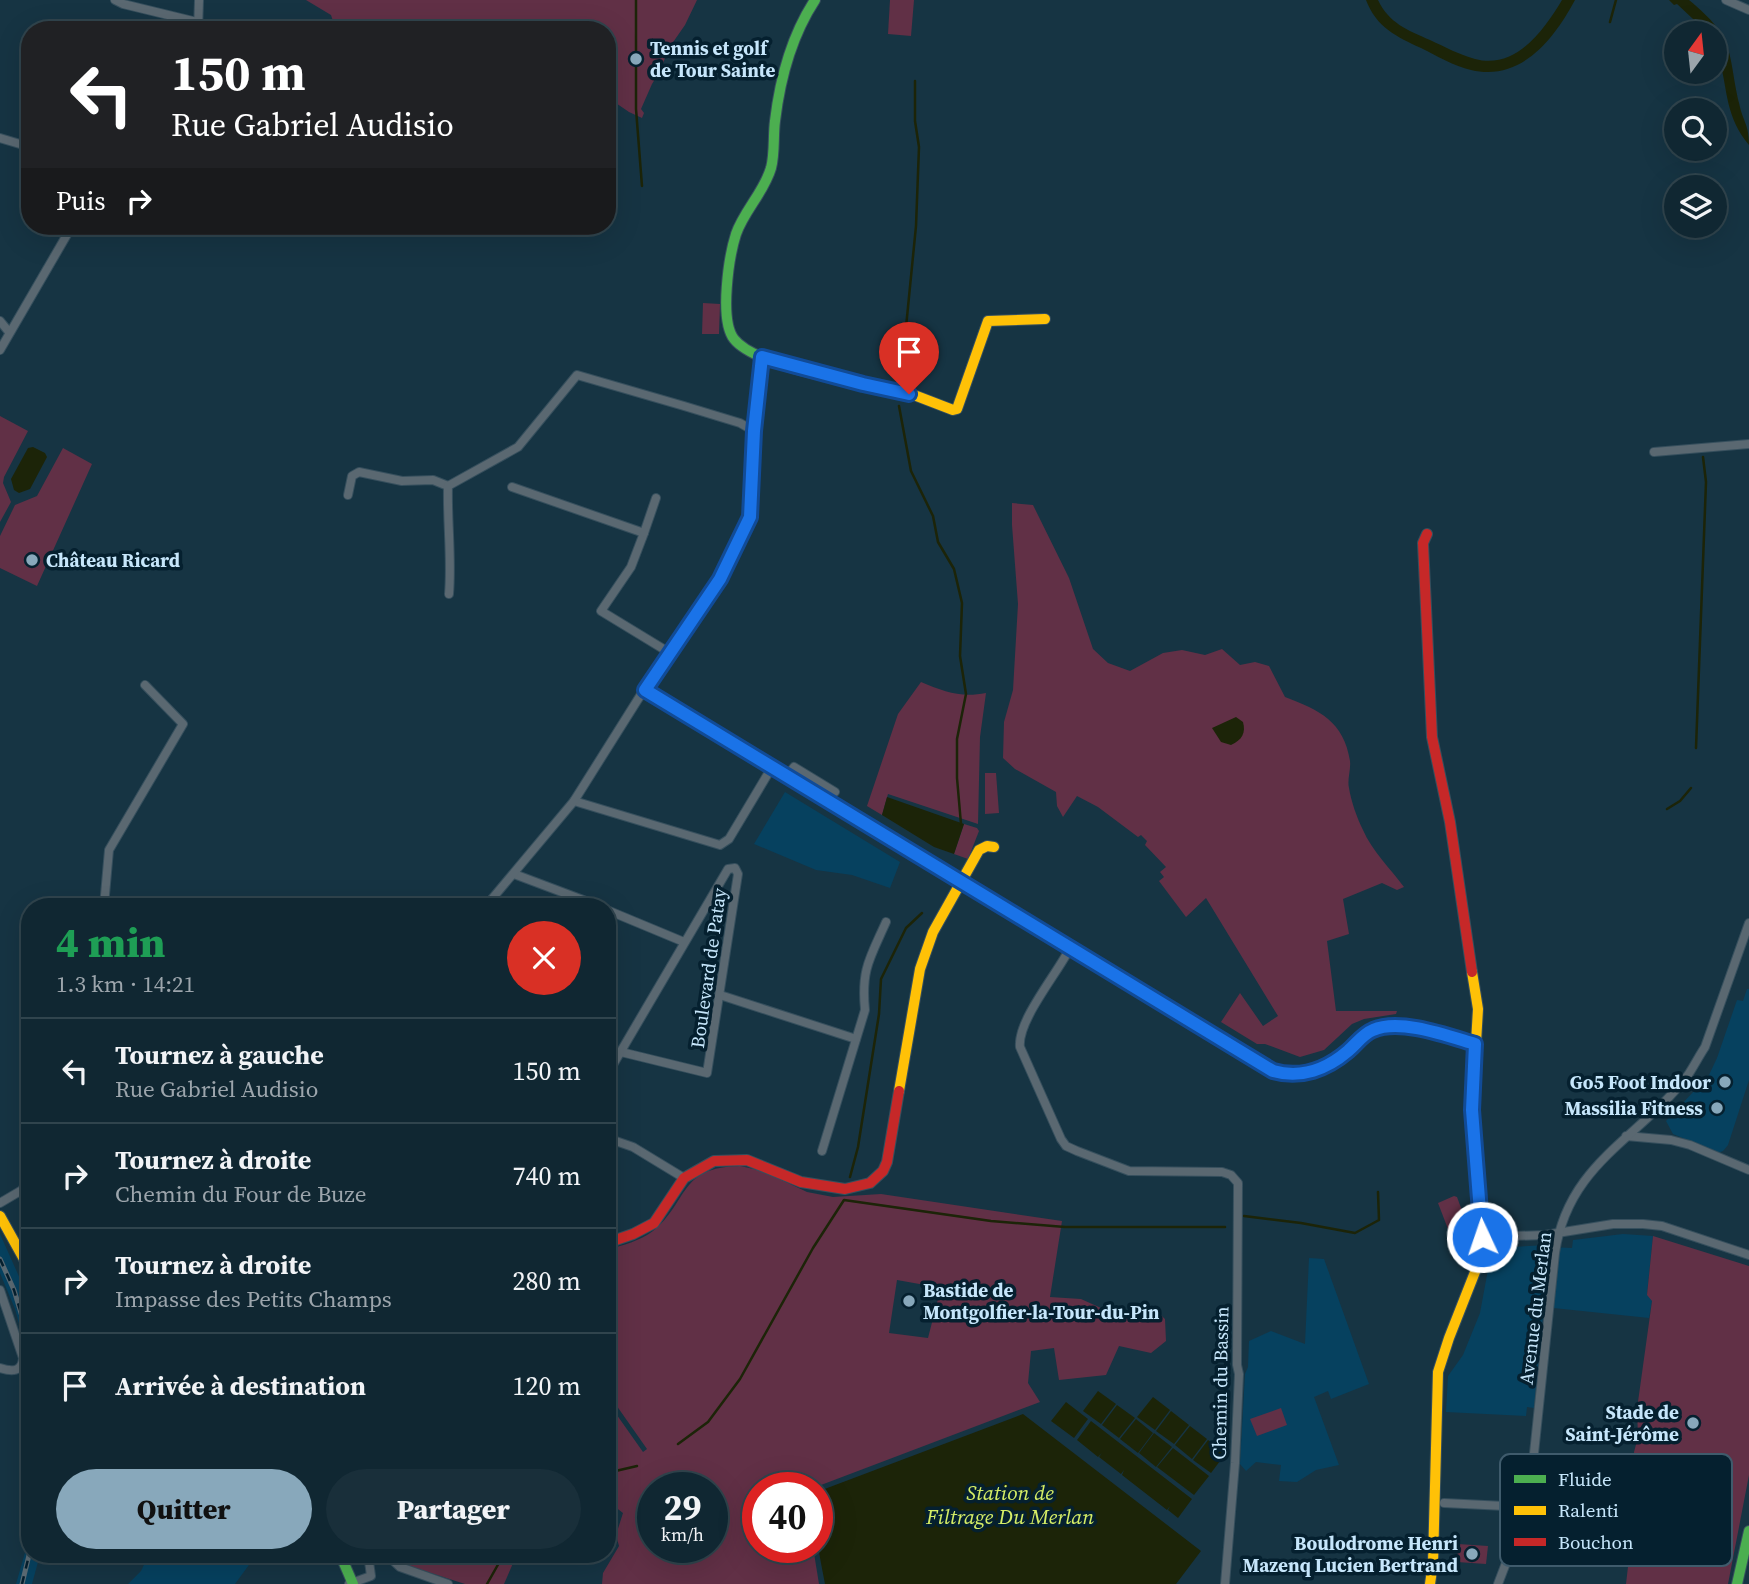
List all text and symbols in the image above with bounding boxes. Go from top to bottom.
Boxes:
north arrow [1664,21,1727,84]
map controls [1664,21,1727,238]
place label: Tennis et golf de Tour Sainte [650,35,776,83]
text: 150 m [171,39,306,106]
icon: left [56,49,147,140]
marker: Tennis et golf de Tour Sainte [628,51,644,67]
button: search [1664,98,1727,161]
text: Rue Gabriel Audisio [171,103,454,147]
button: layers [1664,175,1727,238]
icon: right [120,182,158,220]
text: Puis [56,183,106,219]
pin [879,322,939,394]
icon: arrive [890,333,928,371]
place label: Château Ricard [46,547,180,573]
marker: Château Ricard [24,552,40,568]
street label: Boulevard de Patay [684,886,732,1050]
text: 4 min [56,913,166,971]
button: close [507,921,581,995]
text: 1.3 km · 14:21 [56,968,195,1000]
text: Tournez à gauche [115,1037,324,1073]
icon: left [56,1052,94,1090]
text: 150 m [513,1053,581,1089]
place label: Go5 Foot Indoor [1570,1069,1711,1095]
text: Rue Gabriel Audisio [115,1073,318,1105]
marker: Go5 Foot Indoor [1717,1074,1733,1090]
place label: Massilia Fitness [1564,1095,1703,1121]
marker: Massilia Fitness [1709,1100,1725,1116]
text: Tournez à droite [115,1142,311,1178]
icon: right [56,1157,94,1195]
text: 740 m [513,1158,581,1194]
text: Chemin du Four de Buze [115,1178,367,1210]
position arrow [1445,1200,1519,1274]
street label: Avenue du Merlan [1513,1230,1557,1386]
text: Tournez à droite [115,1247,311,1283]
icon: right [56,1262,94,1300]
text: 280 m [513,1263,581,1299]
place label: Bastide de Montgolfier-la-Tour-du-Pin [923,1277,1160,1325]
text: Impasse des Petits Champs [115,1283,392,1315]
marker: Bastide de Montgolfier-la-Tour-du-Pin [901,1293,917,1309]
street label: Chemin du Bassin [1206,1306,1234,1460]
icon: arrive [56,1367,94,1405]
text: Arrivée à destination [115,1368,366,1404]
text: 120 m [513,1368,581,1404]
place label: Stade de Saint-Jérôme [1565,1399,1679,1447]
marker: Stade de Saint-Jérôme [1685,1415,1701,1431]
legend [1500,1454,1732,1566]
text: Fluide [1558,1466,1612,1492]
button: Quitter [56,1469,312,1549]
button: Partager [326,1469,581,1549]
speed limit sign: 40 [742,1472,833,1563]
water label: Station de Filtrage Du Merlan [925,1478,1094,1531]
text: 29 [664,1484,701,1532]
text: Ralenti [1558,1497,1619,1523]
text: km/h [661,1522,704,1547]
text: Bouchon [1558,1529,1634,1555]
place label: Boulodrome Henri Mazenq Lucien Bertrand [1242,1530,1458,1578]
marker: Boulodrome Henri Mazenq Lucien Bertrand [1464,1546,1480,1562]

